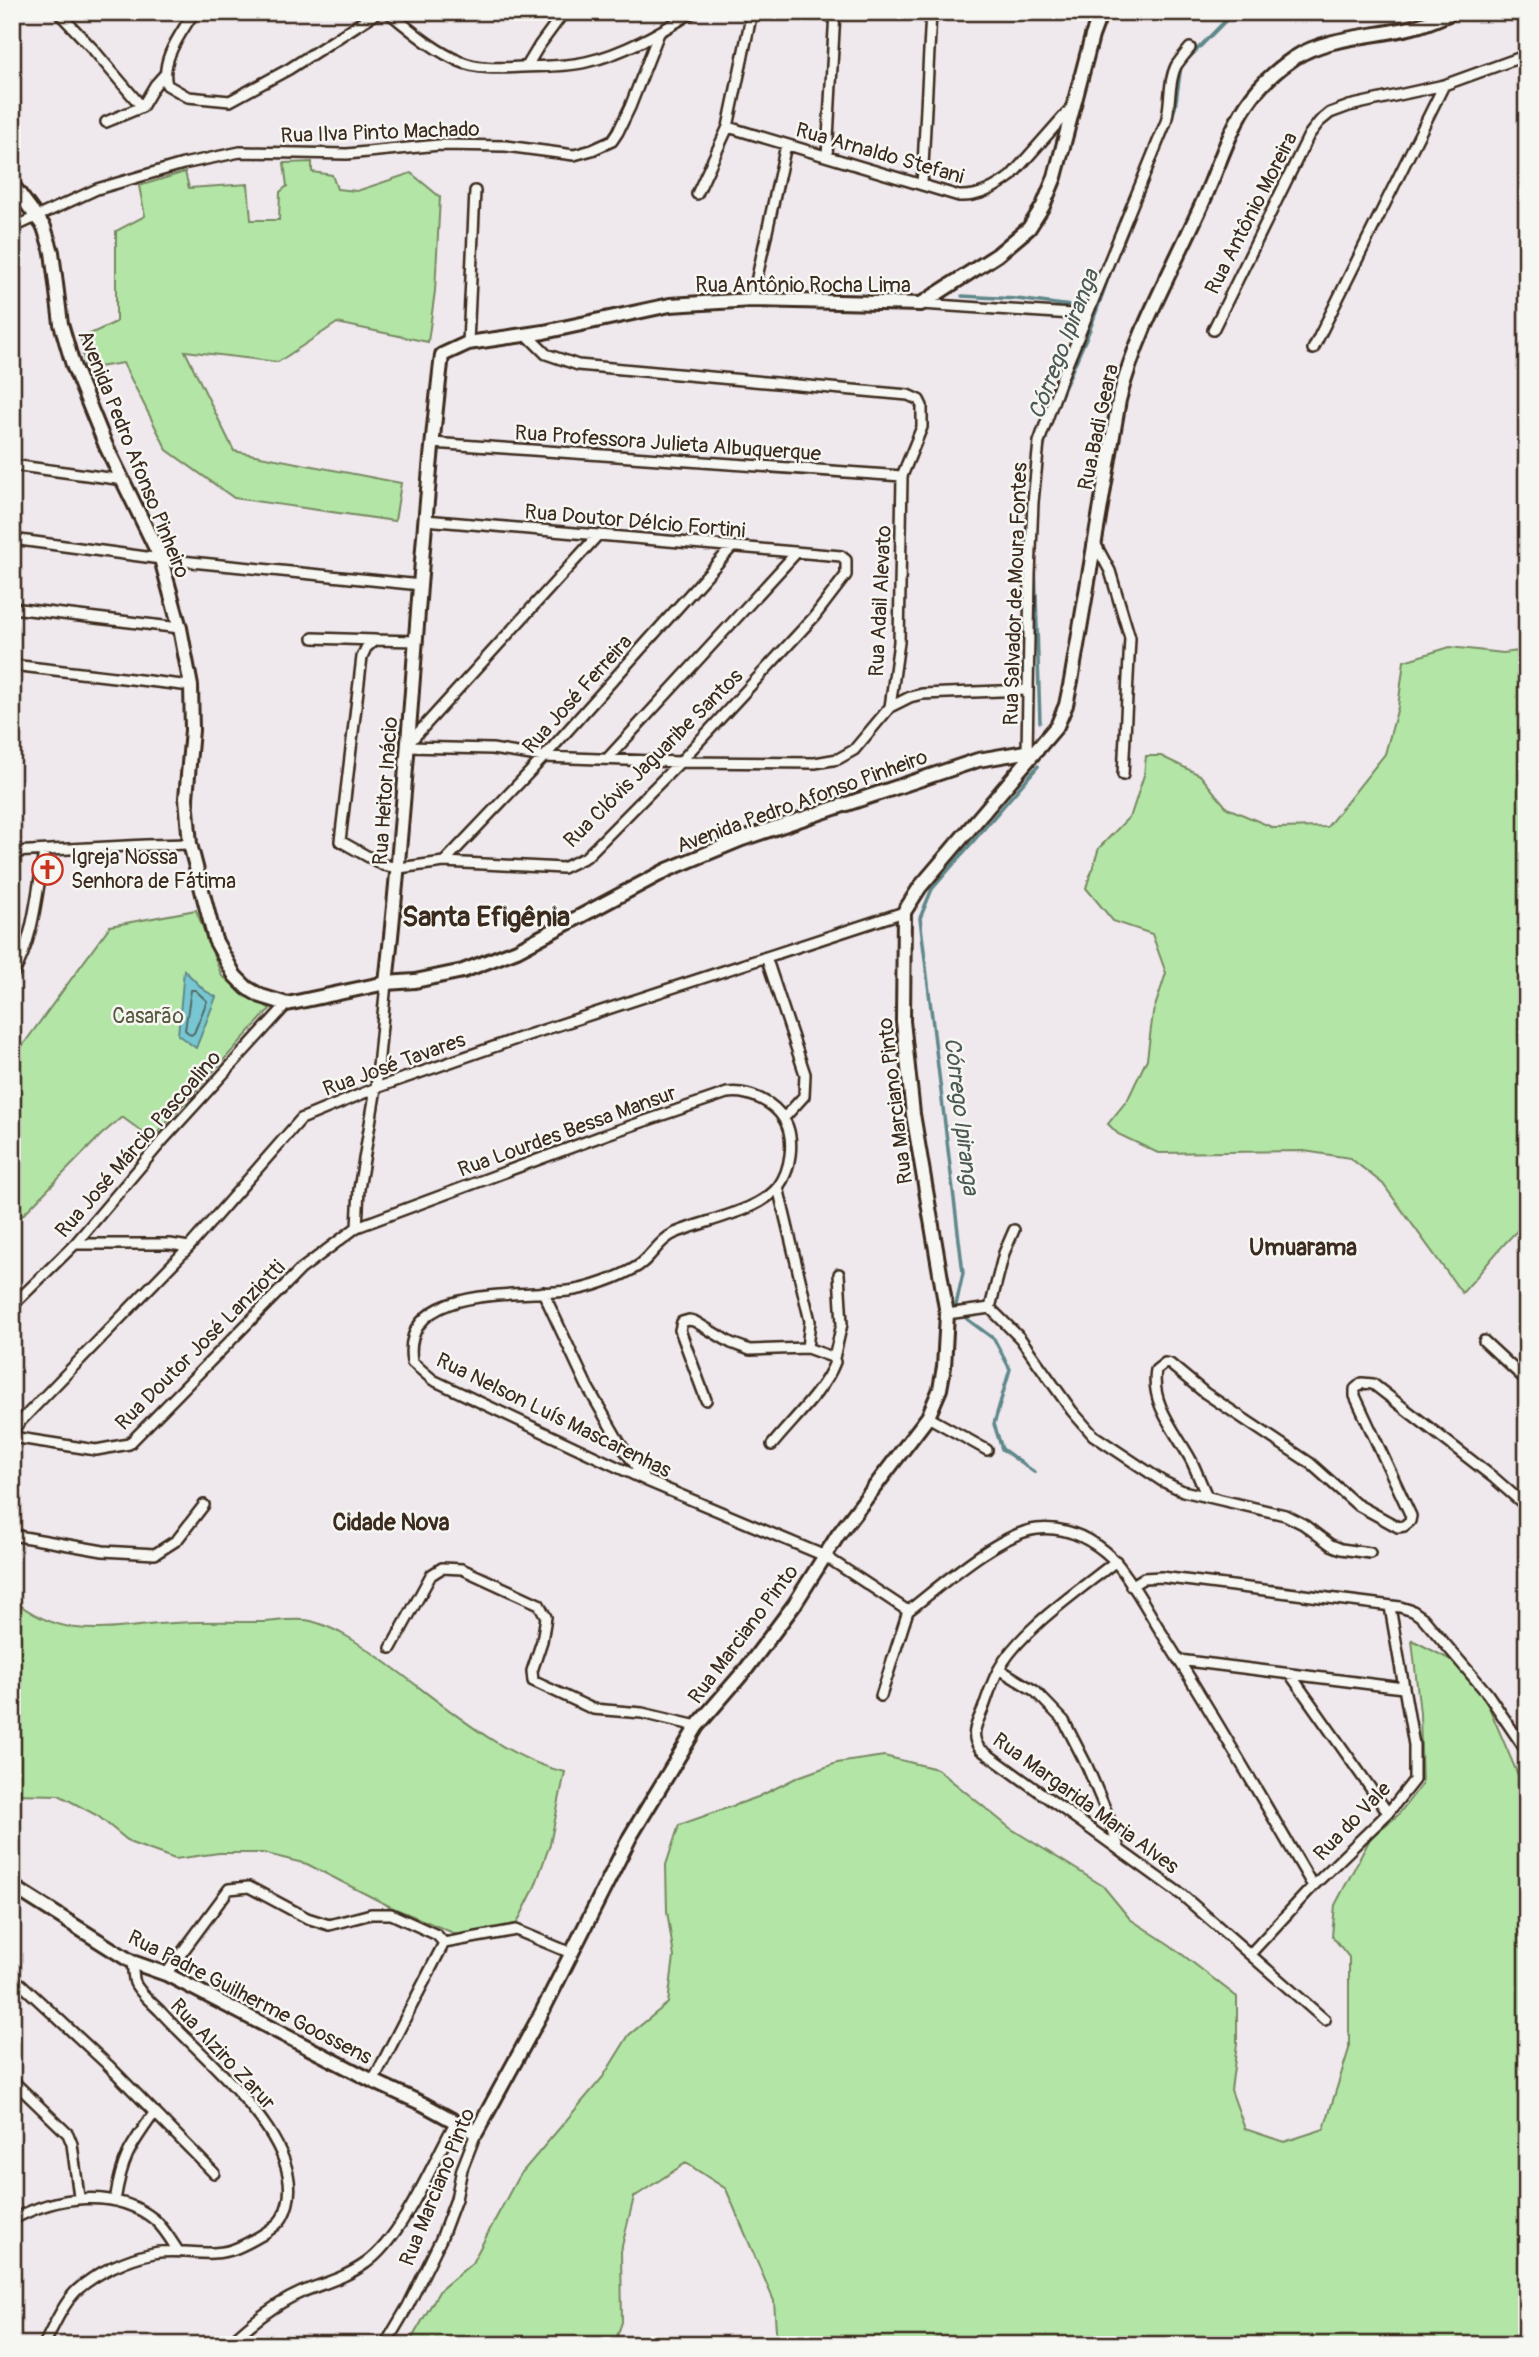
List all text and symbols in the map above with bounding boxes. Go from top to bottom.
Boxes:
street label: Rua Ilva Pinto Machado [280,116,480,149]
street label: Rua Arnaldo Stefani [792,117,967,191]
street label: Rua Antônio Moreira [1199,128,1304,299]
water label: Córrego Ipiranga [1022,264,1106,423]
street label: Rua Antônio Rocha Lima [695,272,911,299]
street label: Avenida Pedro Afonso Pinheiro [71,326,196,582]
street label: Rua Badi Geara [1072,361,1125,493]
street label: Rua Professora Julieta Albuquerque [514,419,823,468]
street label: Rua Salvador de Moura Fontes [997,461,1034,726]
street label: Rua Doutor Délcio Fortini [523,498,747,545]
street label: Rua Adail Alevato [863,525,898,677]
street label: Rua José Ferreira [517,629,638,760]
street label: Rua Clóvis Jaguaribe Santos [558,662,749,854]
street label: Rua Heitor Inácio [367,716,404,866]
street label: Avenida Pedro Afonso Pinheiro [673,743,931,859]
place label: Igreja Nossa Senhora de Fátima [71,844,236,895]
church icon: Igreja Nossa Senhora de Fátima [31,852,65,886]
district label: Santa Efigênia [402,900,570,935]
park label: Casarão [112,1003,184,1030]
street label: Rua Marciano Pinto [872,1016,919,1186]
street label: Rua José Tavares [319,1026,470,1103]
water label: Córrego Ipiranga [937,1036,986,1197]
street label: Rua José Márcio Pascoalino [49,1045,227,1244]
street label: Rua Lourdes Bessa Mansur [454,1079,681,1184]
district label: Umuarama [1249,1233,1357,1262]
street label: Rua Doutor José Lanziotti [110,1254,291,1436]
street label: Rua Nelson Luís Mascarenhas [432,1347,676,1484]
district label: Cidade Nova [332,1508,450,1537]
street label: Rua Marciano Pinto [682,1559,805,1709]
street label: Rua Margarida Maria Alves [987,1727,1185,1880]
street label: Rua do Vale [1308,1775,1397,1867]
street label: Rua Padre Guilherme Goossens [123,1924,377,2071]
street label: Rua Alziro Zarur [164,1993,282,2116]
street label: Rua Marciano Pinto [394,2104,481,2270]

